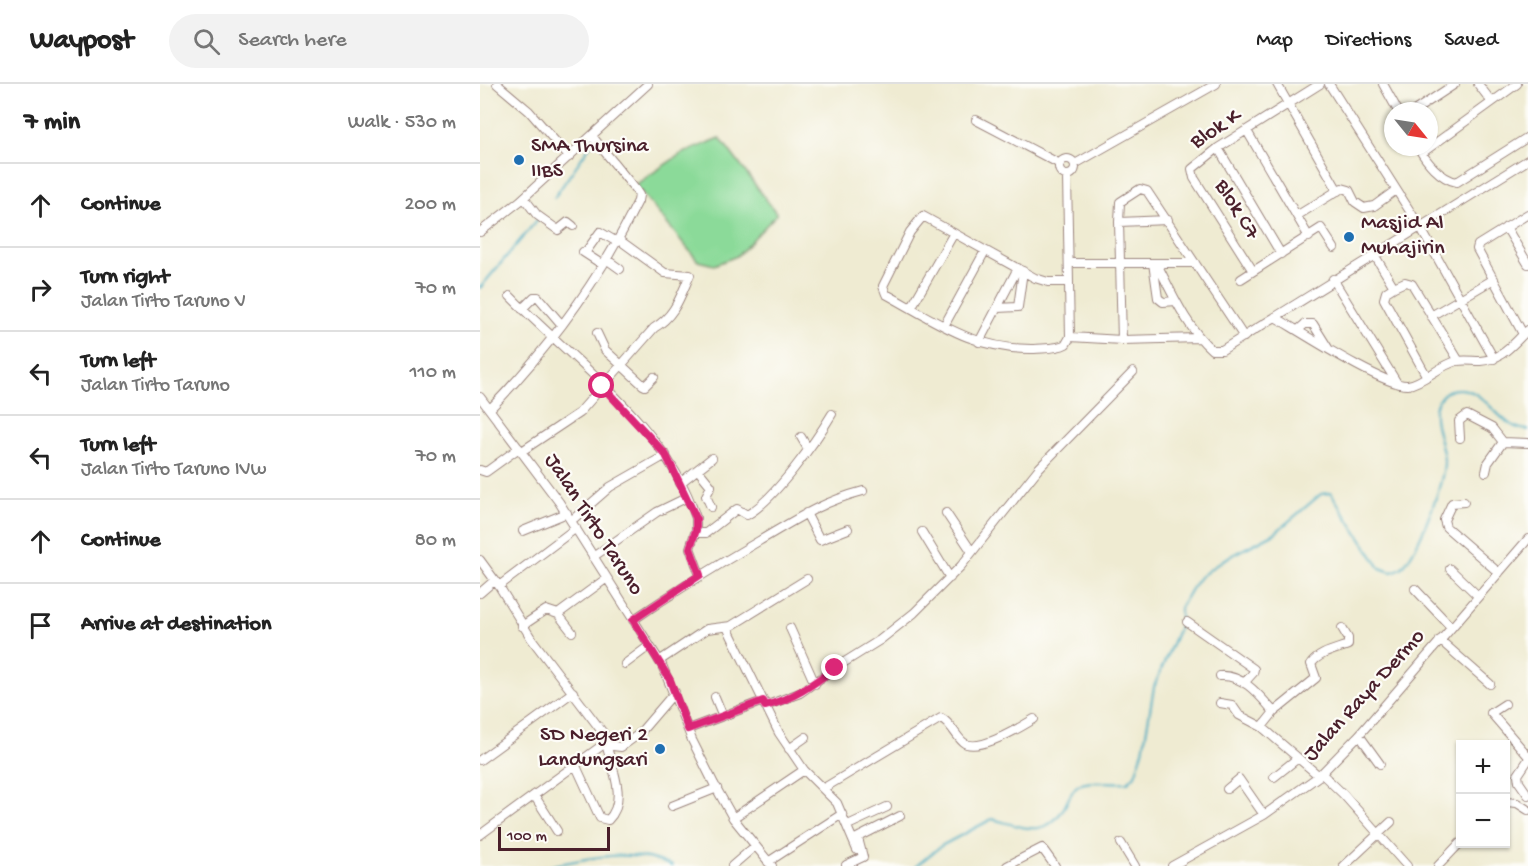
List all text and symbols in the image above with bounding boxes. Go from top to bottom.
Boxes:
search box [169,14,589,68]
text: Waypost [30,25,133,58]
icon: search [190,25,223,58]
text: Search here [238,28,347,54]
text: Map [1256,29,1293,54]
text: Directions [1326,29,1411,54]
text: Saved [1444,29,1498,54]
north arrow [1384,102,1438,156]
street label: Blok K [1185,103,1248,156]
text: 7 min [24,108,80,139]
text: Walk · 530 m [348,112,456,135]
place label: SMA Thursina IIBS [531,134,649,185]
marker: SMA Thursina IIBS [512,153,526,167]
street label: Blok C7 [1207,174,1265,245]
icon: ahead [24,189,57,222]
text: Continue [81,192,161,218]
text: 200 m [405,194,456,217]
place label: Masjid Al Muhajirin [1361,211,1445,262]
marker: Masjid Al Muhajirin [1342,230,1356,244]
text: Turn right [81,265,169,291]
icon: right [24,273,57,306]
text: 70 m [415,278,456,301]
text: Jalan Tirto Taruno V [81,291,246,314]
text: Turn left [81,349,155,375]
icon: left [24,357,57,390]
text: 110 m [410,362,456,385]
route start [588,372,614,398]
text: Jalan Tirto Taruno [81,375,230,398]
text: Turn left [81,433,155,459]
icon: left [24,441,57,474]
text: 70 m [415,446,456,469]
street label: Jalan Tirto Taruno [537,449,649,601]
text: Jalan Tirto Taruno IVw [81,459,266,482]
icon: ahead [24,525,57,558]
text: Continue [81,528,161,554]
text: 80 m [415,530,456,553]
icon: arrive [24,609,57,642]
text: Arrive at destination [81,612,271,638]
street label: Jalan Raya Dermo [1299,624,1431,768]
route end [821,654,847,680]
place label: SD Negeri 2 Landungsari [538,723,648,774]
map controls [1456,740,1510,848]
button: + [1456,740,1510,794]
marker: SD Negeri 2 Landungsari [653,742,667,756]
button: − [1456,794,1510,848]
scale bar [498,824,610,852]
text: 100 m [507,828,547,847]

